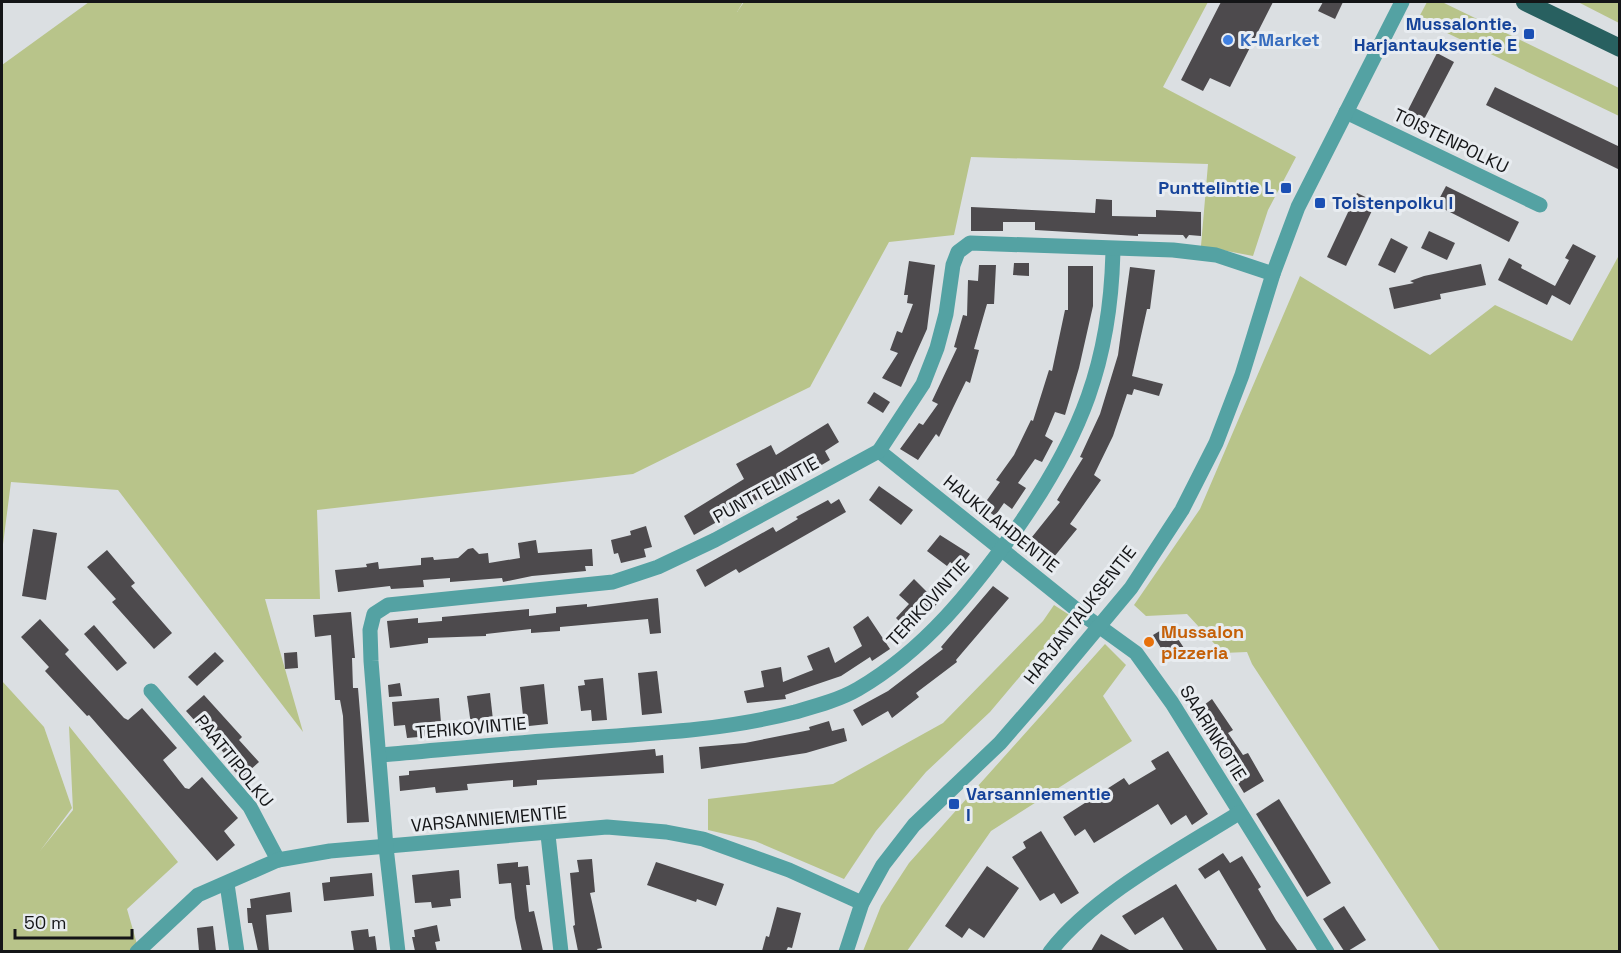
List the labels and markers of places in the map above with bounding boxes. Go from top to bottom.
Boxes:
place label: Mussalontie, Harjantauksentie E [1354,12,1517,56]
marker: Mussalontie, Harjantauksentie E [1522,27,1536,41]
place label: K-Market [1240,28,1320,51]
marker: K-Market [1221,33,1235,47]
place label: Punttelintie L [1158,176,1274,199]
marker: Punttelintie L [1279,181,1293,195]
place label: Toistenpolku I [1332,191,1453,214]
marker: Toistenpolku I [1313,196,1327,210]
place label: Mussalon pizzeria [1161,620,1244,664]
marker: Mussalon pizzeria [1142,635,1156,649]
place label: Varsanniementie I [966,782,1111,826]
marker: Varsanniementie I [947,797,961,811]

